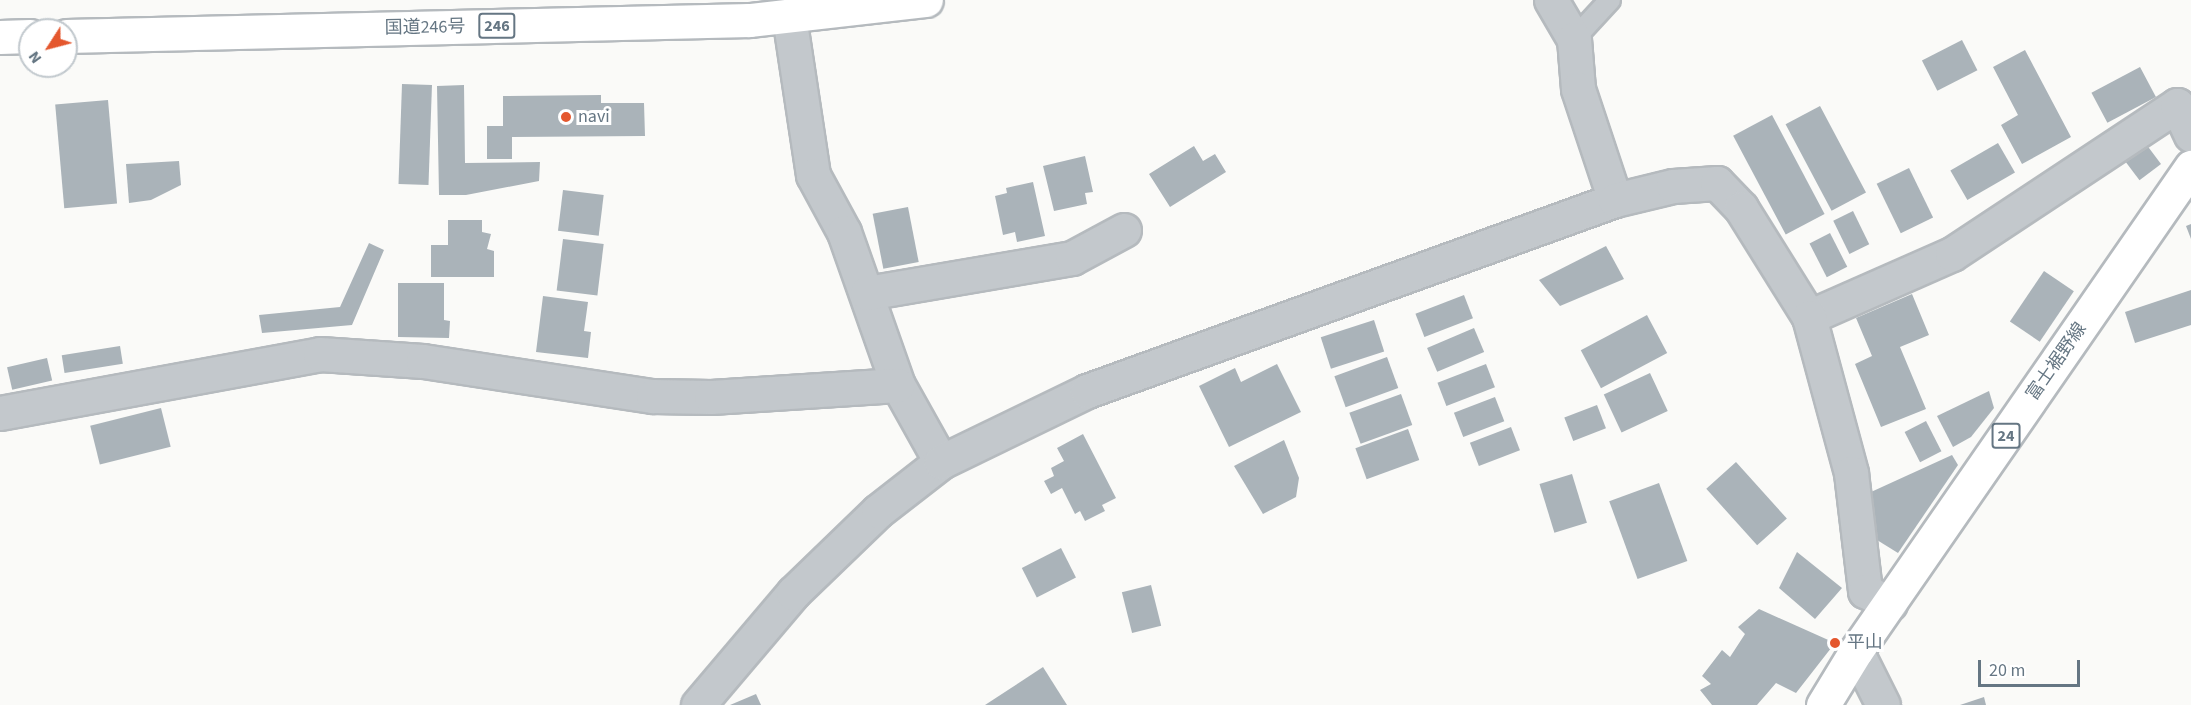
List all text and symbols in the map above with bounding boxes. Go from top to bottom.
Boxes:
road number: 246 [478,13,516,39]
street label: 国道246号 [384,16,466,40]
north arrow [18,18,78,78]
text: N [23,47,47,68]
place label: navi [578,106,610,128]
marker: navi [559,110,573,124]
street label: 富士裾野線 [2022,319,2092,405]
road number: 24 [1991,423,2021,449]
place label: 平山 [1847,632,1883,654]
marker: 平山 [1828,636,1842,650]
scale bar [1981,648,2083,686]
text: 20 m [1989,658,2025,683]

